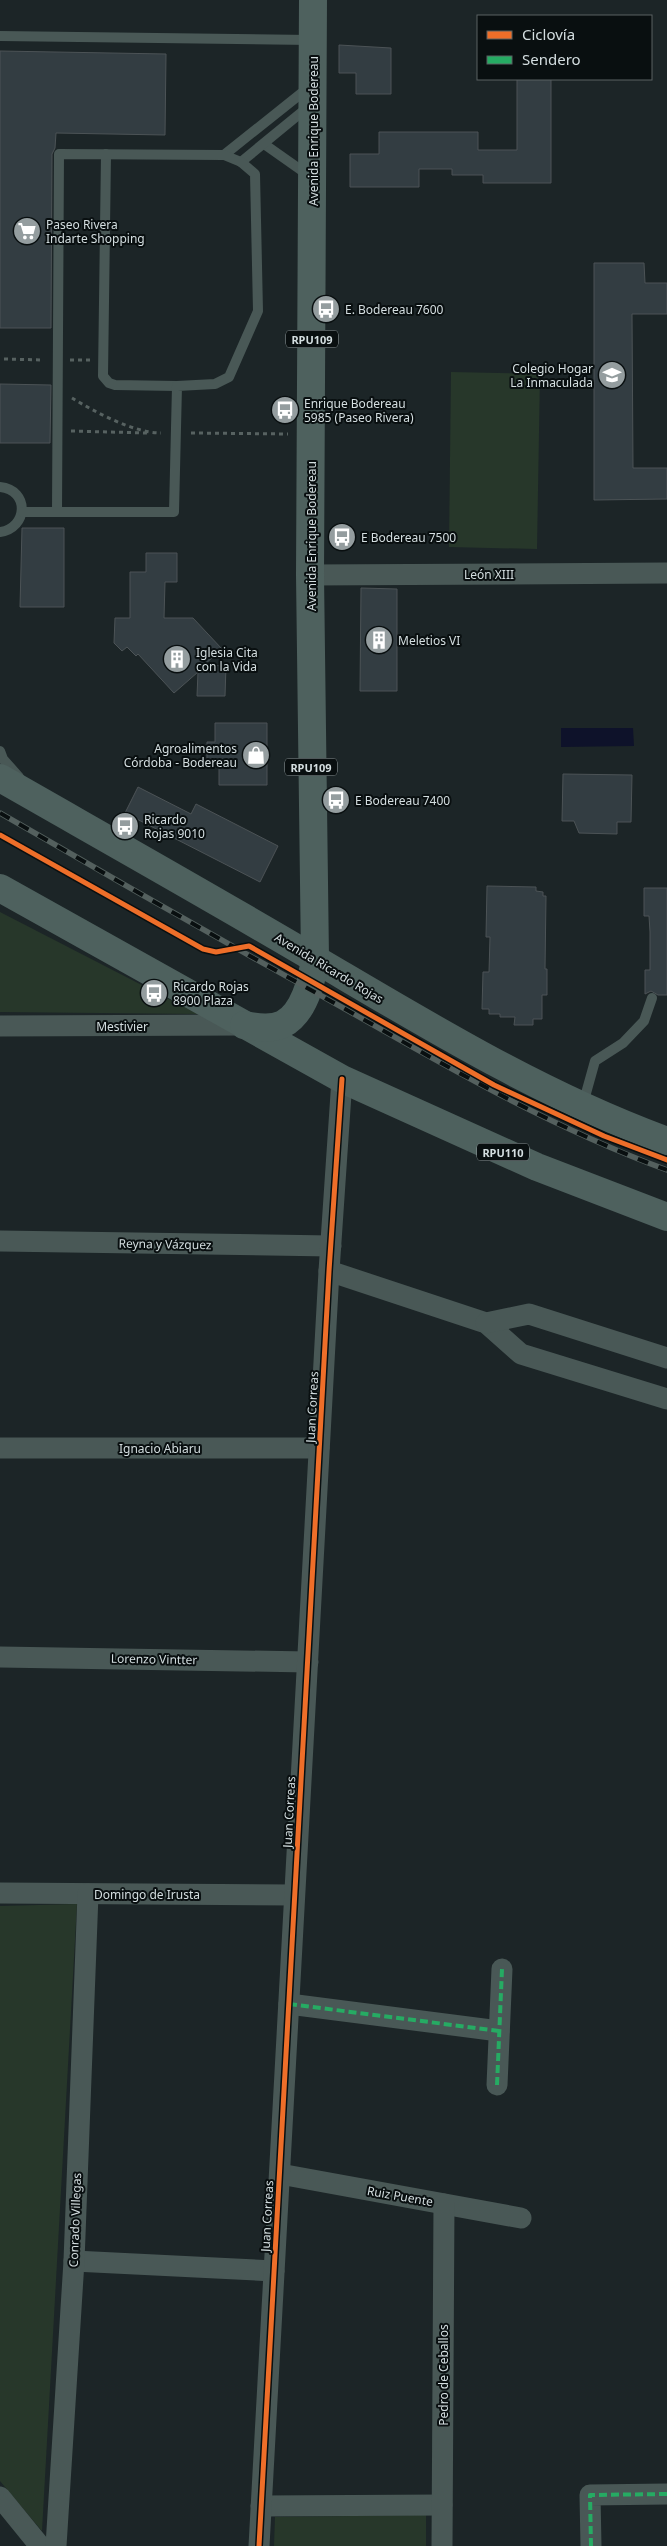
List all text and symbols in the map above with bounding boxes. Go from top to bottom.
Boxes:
legend [477,15,652,80]
text: Ciclovía [522,24,575,44]
text: Sendero [522,49,581,69]
street label: Avenida Enrique Bodereau [305,56,322,206]
supermarket icon: Paseo Rivera Indarte Shopping [12,216,42,246]
place label: Paseo Rivera Indarte Shopping [46,216,145,247]
bus stop icon: E. Bodereau 7600 [311,294,341,324]
place label: E. Bodereau 7600 [345,301,444,318]
road number: RPU109 [286,330,338,348]
place label: Colegio Hogar La Inmaculada [510,360,593,391]
school or university icon: Colegio Hogar La Inmaculada [597,360,627,390]
bus stop icon: Enrique Bodereau 5985 (Paseo Rivera) [270,395,300,425]
place label: Enrique Bodereau 5985 (Paseo Rivera) [304,395,414,426]
street label: Avenida Enrique Bodereau [303,461,320,611]
bus stop icon: E Bodereau 7500 [327,522,357,552]
place label: E Bodereau 7500 [361,529,456,546]
street label: León XIII [464,566,514,583]
building icon: Meletios VI [364,625,394,655]
place label: Meletios VI [398,632,460,649]
building icon: Iglesia Cita con la Vida [162,644,192,674]
place label: Iglesia Cita con la Vida [196,644,258,675]
place label: Agroalimentos Córdoba - Bodereau [124,740,237,771]
shop icon: Agroalimentos Córdoba - Bodereau [241,740,271,770]
road number: RPU109 [285,759,337,776]
bus stop icon: E Bodereau 7400 [321,785,351,815]
place label: E Bodereau 7400 [355,792,450,809]
bus stop icon: Ricardo Rojas 9010 [110,811,140,841]
place label: Ricardo Rojas 9010 [144,811,205,842]
street label: Avenida Ricardo Rojas [271,929,387,1007]
bus stop icon: Ricardo Rojas 8900 Plaza [139,978,169,1008]
place label: Ricardo Rojas 8900 Plaza [173,978,249,1009]
street label: Mestivier [96,1018,148,1035]
road number: RPU110 [477,1144,529,1160]
street label: Reyna y Vázquez [118,1235,212,1253]
street label: Juan Correas [302,1370,322,1444]
street label: Ignacio Abiaru [119,1440,201,1457]
street label: Lorenzo Vintter [111,1650,197,1668]
street label: Juan Correas [279,1775,299,1849]
street label: Domingo de Irusta [94,1886,200,1903]
street label: Conrado Villegas [65,2172,85,2268]
street label: Juan Correas [257,2179,277,2253]
street label: Ruiz Puente [366,2182,435,2210]
street label: Pedro de Ceballos [435,2324,452,2426]

